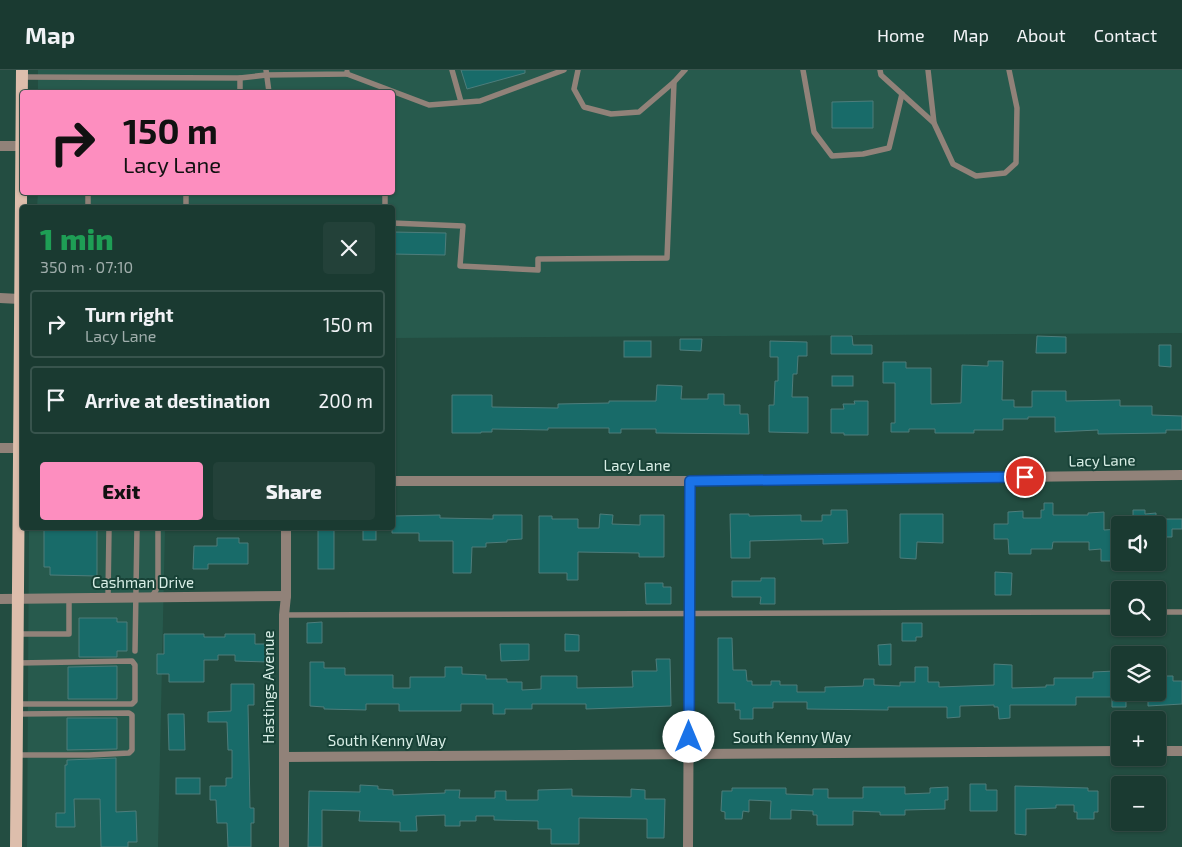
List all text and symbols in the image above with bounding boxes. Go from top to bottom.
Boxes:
text: Map [25,20,75,49]
text: Home [877,24,925,46]
text: Map [953,24,989,46]
text: About [1017,24,1066,46]
text: Contact [1094,24,1157,46]
text: 150 m [123,109,218,151]
icon: right [40,110,105,175]
text: Lacy Lane [123,151,221,177]
text: 1 min [40,220,114,256]
button: close [323,222,375,274]
text: 350 m · 07:10 [40,257,133,276]
text: Turn right [85,303,173,326]
icon: right [42,310,70,338]
text: 150 m [323,313,373,336]
text: Lacy Lane [85,326,156,345]
icon: arrive [42,386,70,414]
text: Arrive at destination [85,389,270,412]
text: 200 m [319,389,373,412]
street label: Lacy Lane [1068,450,1136,470]
street label: Lacy Lane [604,456,670,474]
pin [1004,456,1046,498]
button: Exit [40,462,203,520]
button: Share [213,462,375,520]
icon: arrive [1011,463,1039,491]
map controls [1111,516,1166,831]
button: sound [1111,516,1166,571]
street label: Cashman Drive [92,573,194,591]
button: search [1111,581,1166,636]
street label: Hastings Avenue [259,630,277,744]
button: layers [1111,646,1166,701]
position arrow [662,710,714,762]
button: + [1111,711,1166,766]
street label: South Kenny Way [733,728,851,746]
street label: South Kenny Way [328,731,446,749]
button: − [1111,776,1166,831]

